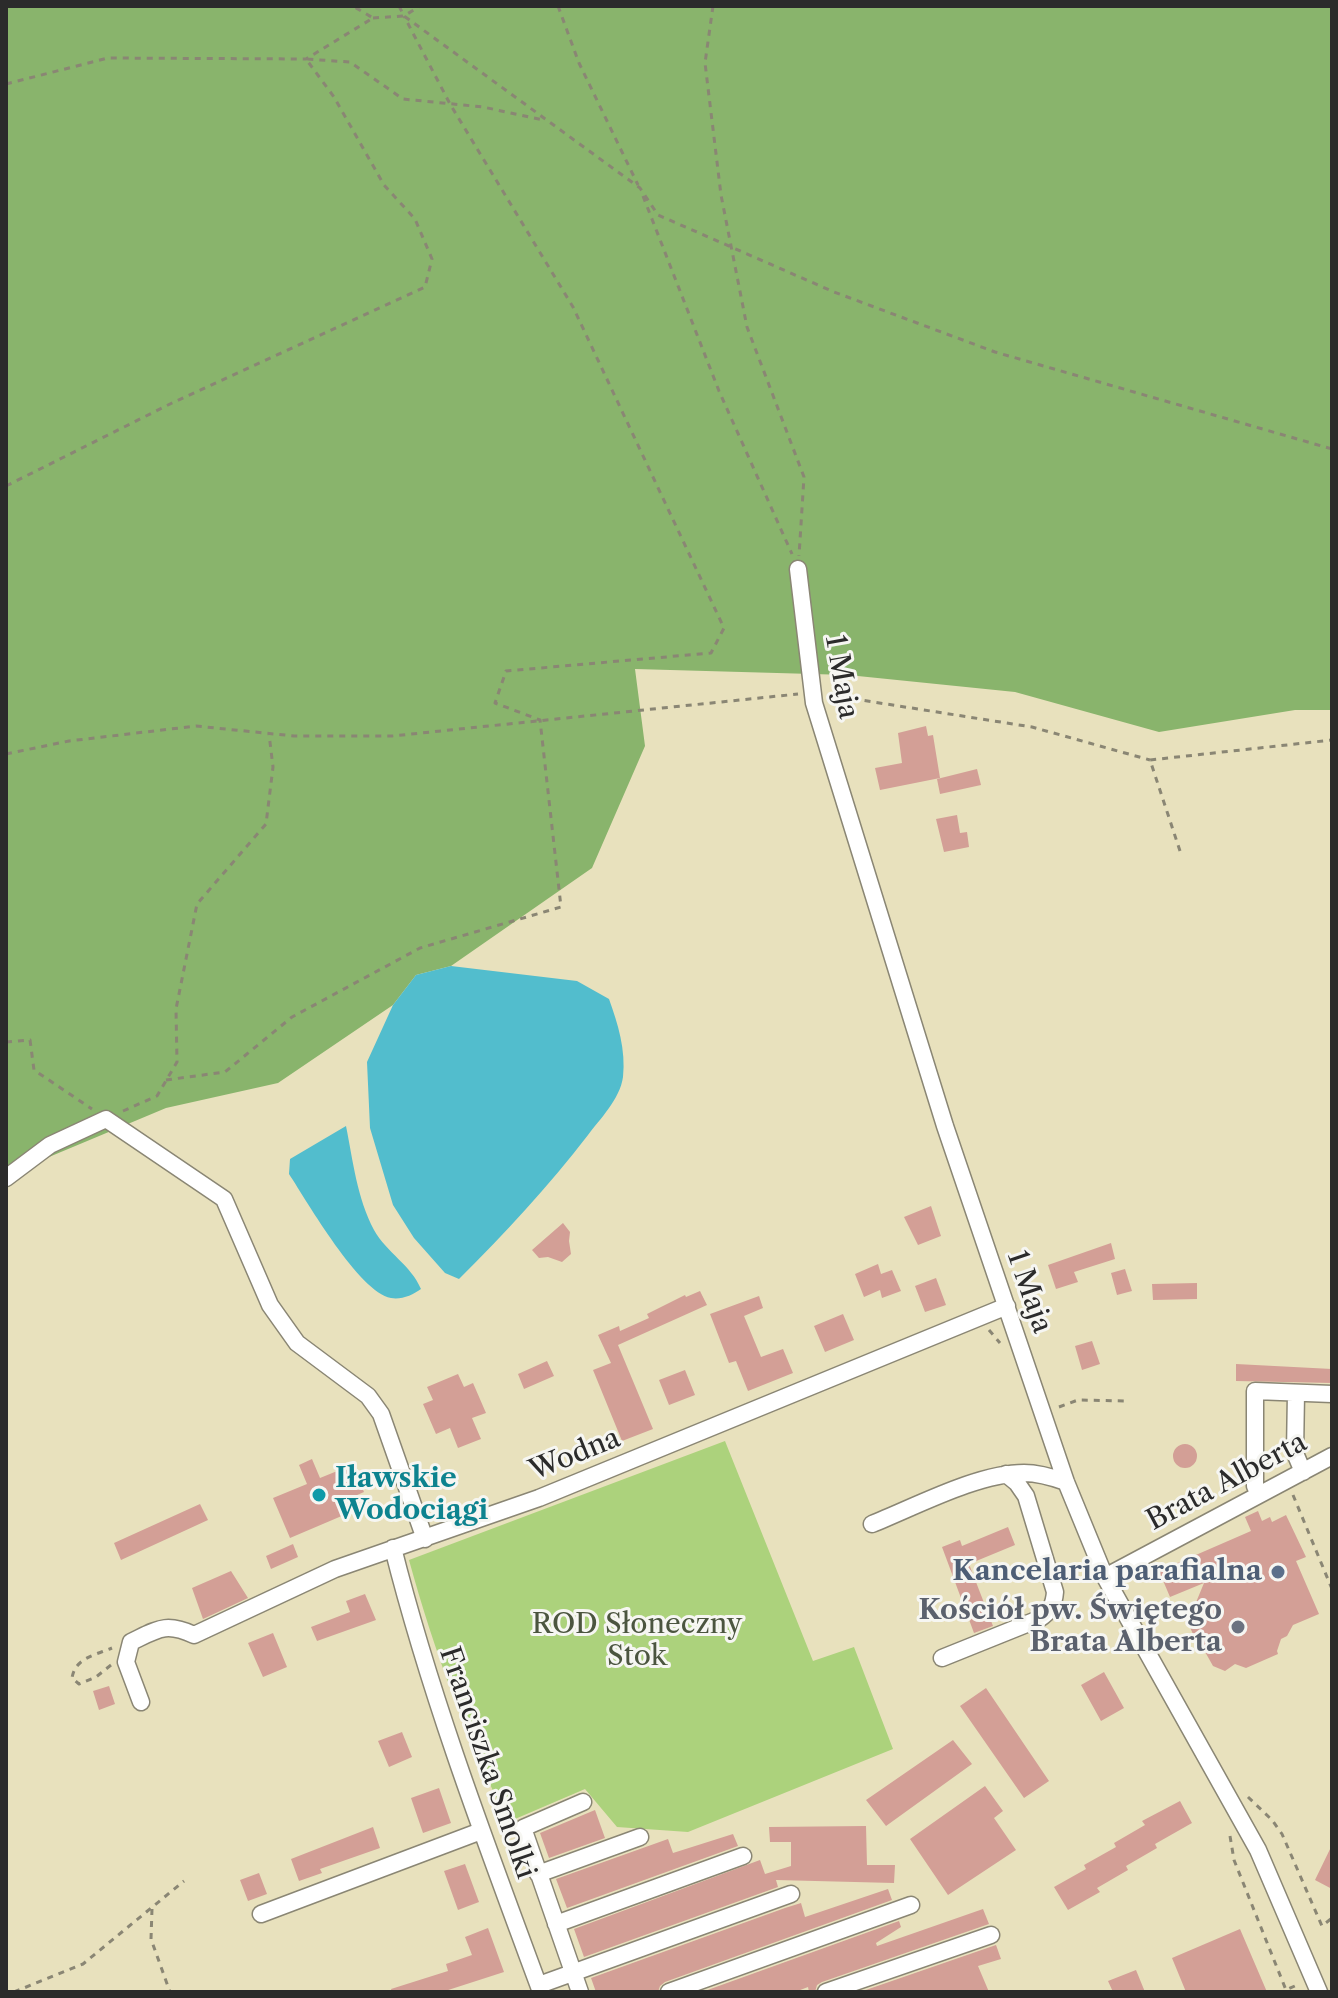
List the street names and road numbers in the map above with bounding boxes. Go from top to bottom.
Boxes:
street label: 1 Maja [817,632,865,722]
street label: 1 Maja [999,1246,1059,1338]
street label: Wodna [525,1422,625,1488]
street label: Brata Alberta [1141,1426,1313,1538]
street label: Franciszka Smolki [432,1643,542,1883]

